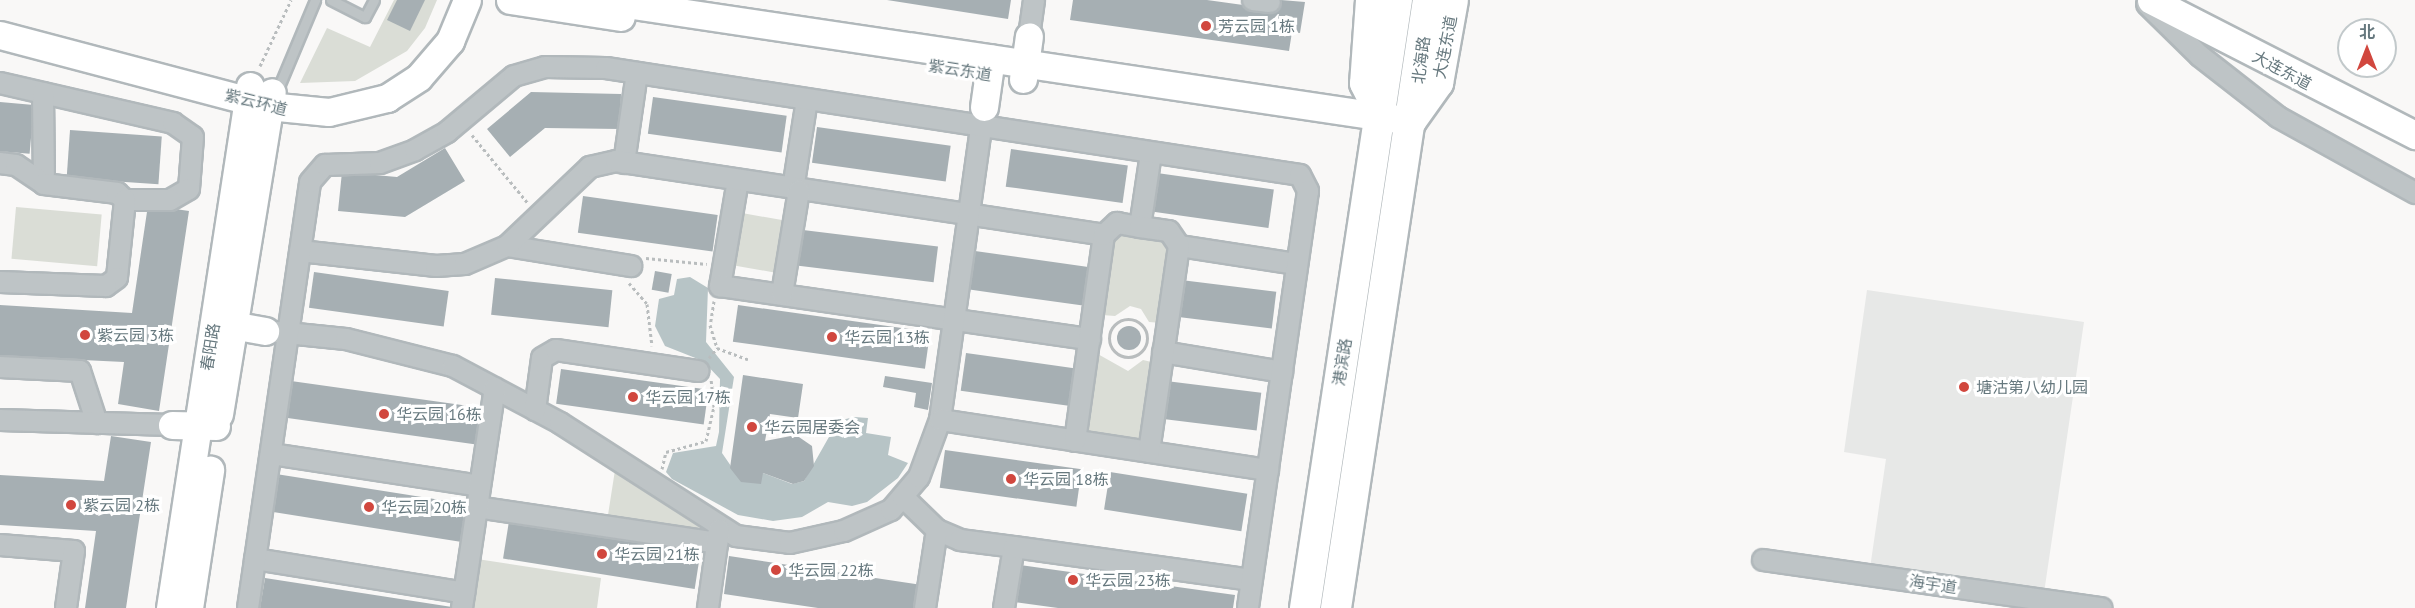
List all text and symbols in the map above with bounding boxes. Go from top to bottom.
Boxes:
street label: 大连东道 [1429,14,1461,80]
place label: 芳云园 1栋 [1218,16,1295,36]
north arrow [2337,18,2397,78]
marker: 芳云园 1栋 [1199,19,1213,33]
text: 北 [2359,22,2375,42]
street label: 北海路 [1409,35,1433,85]
street label: 大连东道 [2249,47,2315,93]
street label: 紫云东道 [927,56,993,84]
street label: 紫云环道 [223,85,289,119]
street label: 春阳路 [197,322,223,372]
place label: 紫云园 3栋 [97,325,174,345]
place label: 华云园 13栋 [844,327,930,347]
marker: 紫云园 3栋 [78,328,92,342]
marker: 华云园 13栋 [825,330,839,344]
street label: 港滨路 [1329,337,1355,387]
place label: 塘沽第八幼儿园 [1976,377,2088,397]
marker: 塘沽第八幼儿园 [1957,380,1971,394]
place label: 华云园 17栋 [645,387,731,407]
marker: 华云园 17栋 [626,390,640,404]
place label: 华云园 16栋 [396,404,482,424]
marker: 华云园 16栋 [377,407,391,421]
place label: 华云园居委会 [764,417,860,437]
marker: 华云园居委会 [745,420,759,434]
place label: 华云园 18栋 [1023,469,1109,489]
marker: 华云园 18栋 [1004,472,1018,486]
place label: 紫云园 2栋 [83,495,160,515]
place label: 华云园 20栋 [381,497,467,517]
marker: 紫云园 2栋 [64,498,78,512]
marker: 华云园 20栋 [362,500,376,514]
place label: 华云园 21栋 [614,544,700,564]
marker: 华云园 21栋 [595,547,609,561]
place label: 华云园 22栋 [788,560,874,580]
marker: 华云园 22栋 [769,563,783,577]
place label: 华云园 23栋 [1085,570,1171,590]
street label: 海宇道 [1908,571,1958,597]
marker: 华云园 23栋 [1066,573,1080,587]

